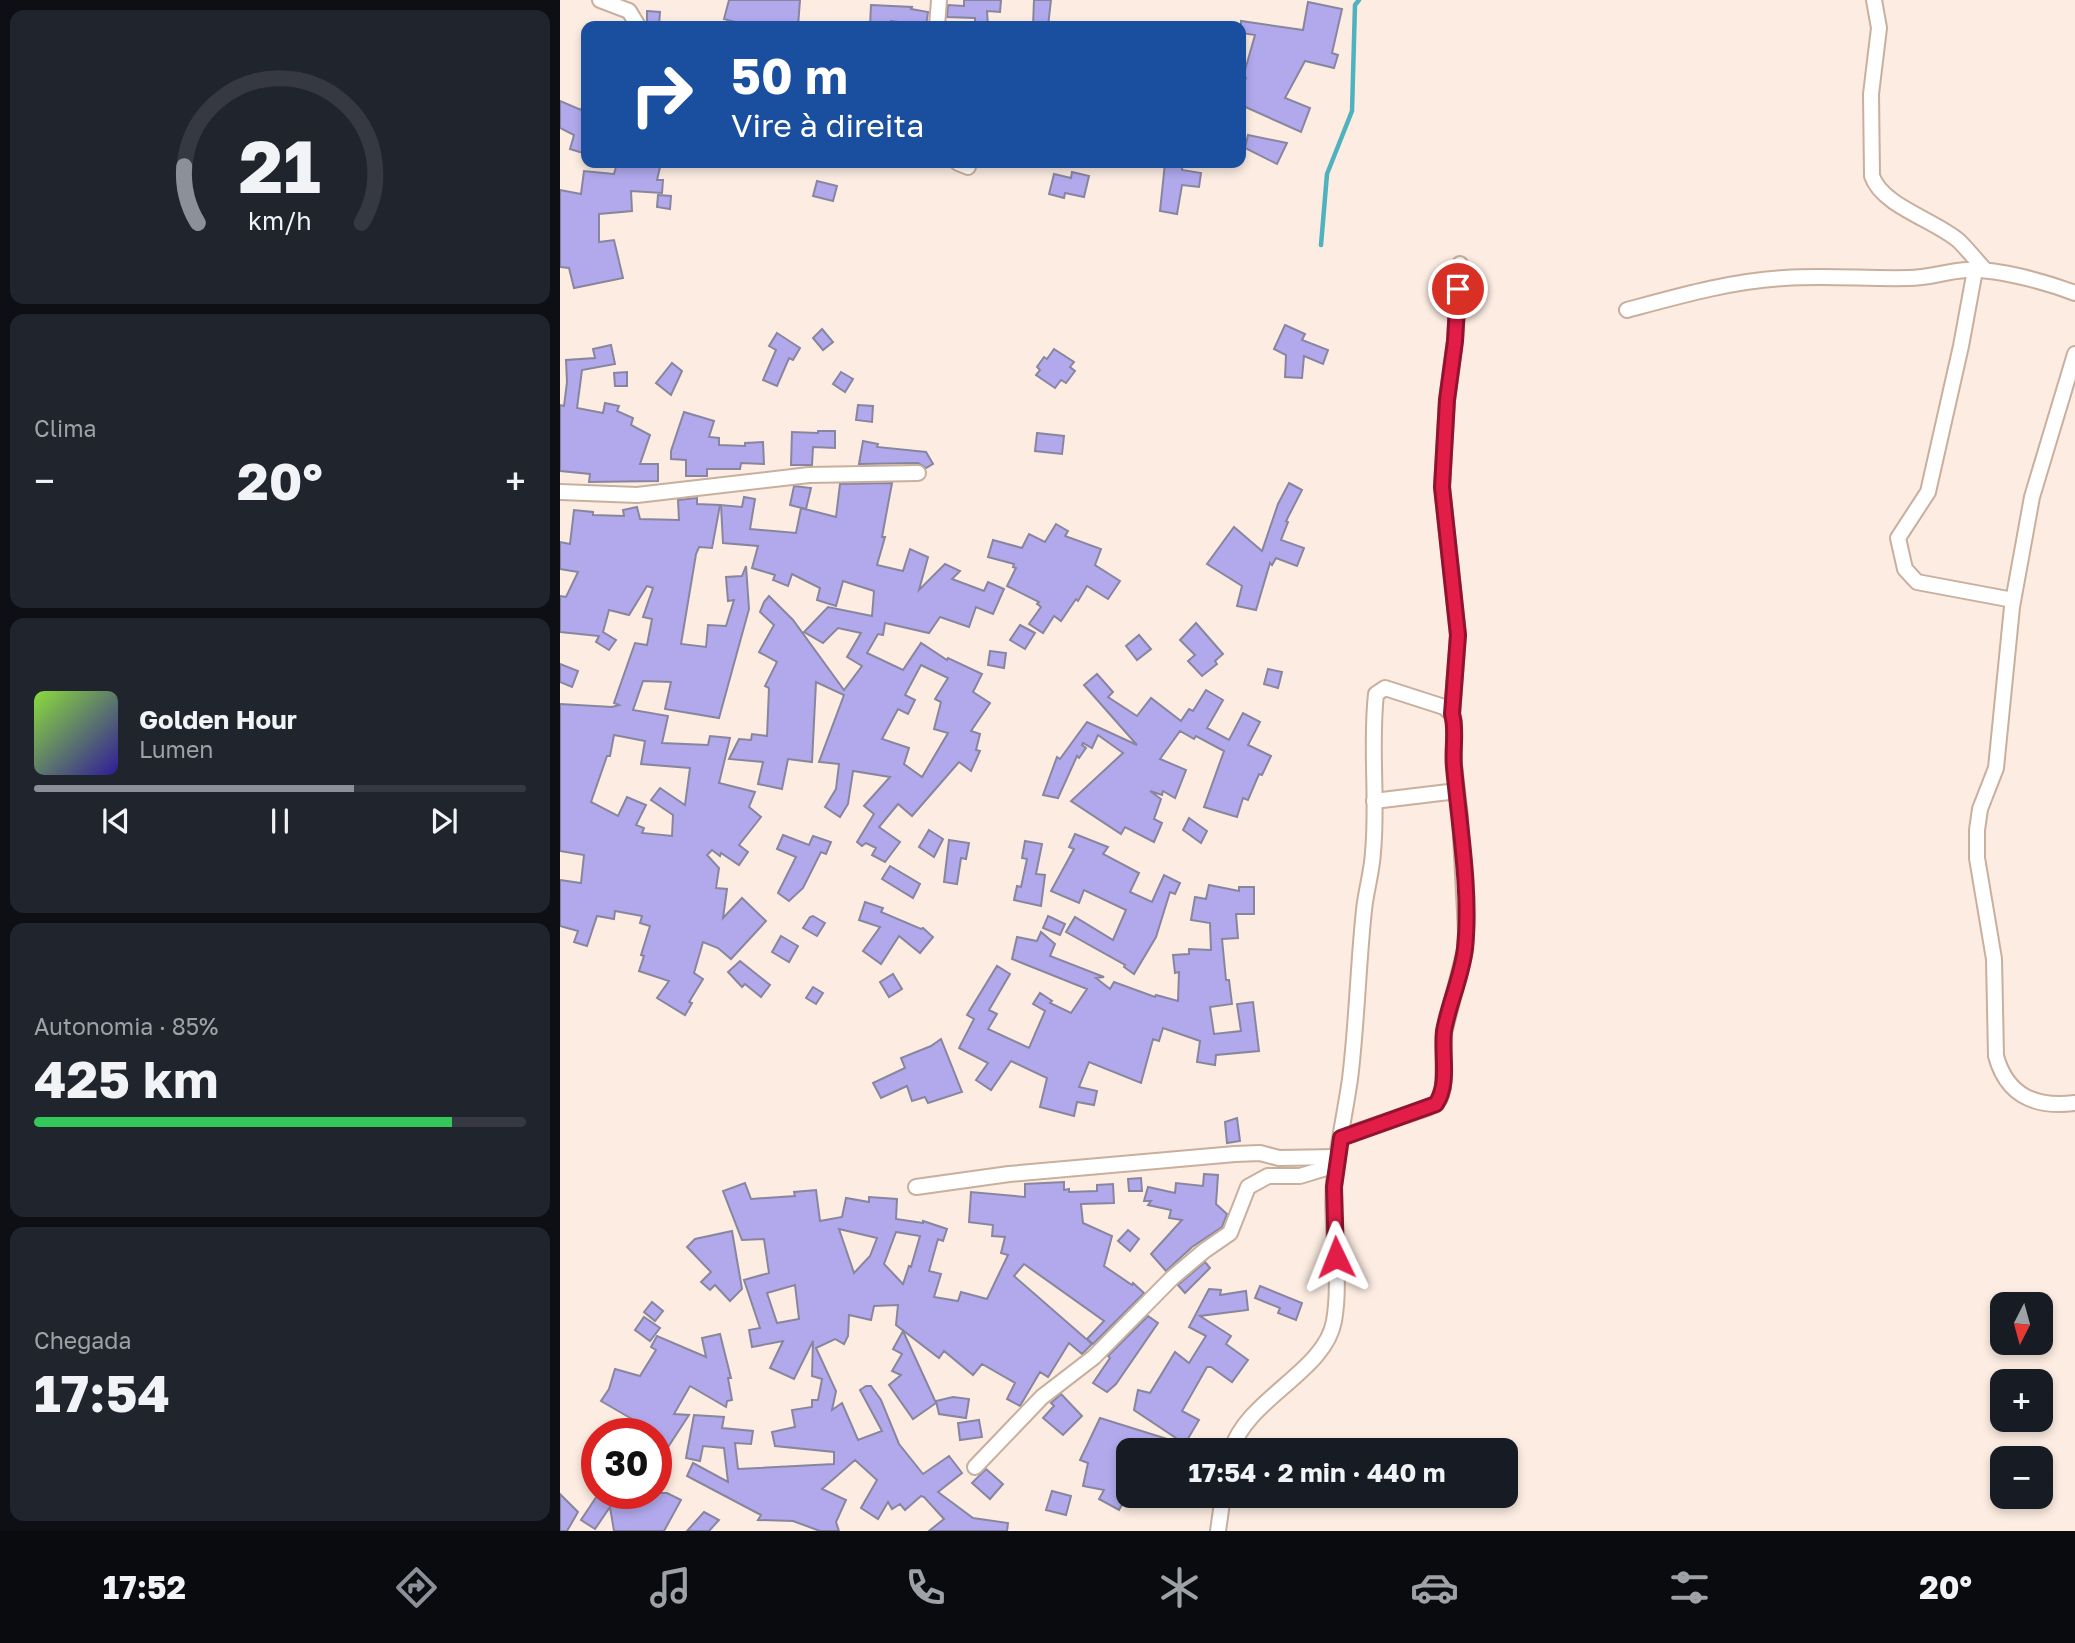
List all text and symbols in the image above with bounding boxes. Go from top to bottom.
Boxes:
text: 50 m [731,46,848,105]
icon: right [616,49,707,140]
text: Vire à direita [731,106,924,144]
text: 21 [239,122,321,209]
text: km/h [248,205,312,236]
pin [1428,259,1488,319]
icon: arrive [1439,270,1477,308]
text: Clima [34,414,97,442]
text: 20° [237,449,323,511]
text: − [34,458,55,503]
text: + [505,458,526,503]
text: Golden Hour [139,704,297,735]
text: Lumen [139,735,213,763]
icon: previous [97,802,135,840]
icon: pause [261,802,299,840]
icon: next [425,802,463,840]
text: Autonomia · 85% [34,1012,218,1040]
text: 425 km [34,1047,219,1109]
position arrow [1299,1220,1373,1294]
north arrow [1990,1292,2053,1354]
map controls [1990,1292,2053,1509]
text: Chegada [34,1326,131,1354]
text: 17:54 [34,1361,170,1423]
button: + [1990,1369,2053,1432]
speed limit sign: 30 [581,1418,672,1509]
button: − [1990,1446,2053,1509]
text: 17:54 · 2 min · 440 m [1188,1457,1446,1488]
icon: directions [392,1563,441,1612]
icon: music [646,1563,695,1612]
icon: phone [901,1563,950,1612]
icon: climate [1155,1563,1204,1612]
icon: car [1410,1563,1459,1612]
icon: filters [1665,1563,1714,1612]
text: 17:52 [103,1568,186,1606]
text: 20° [1919,1568,1972,1606]

